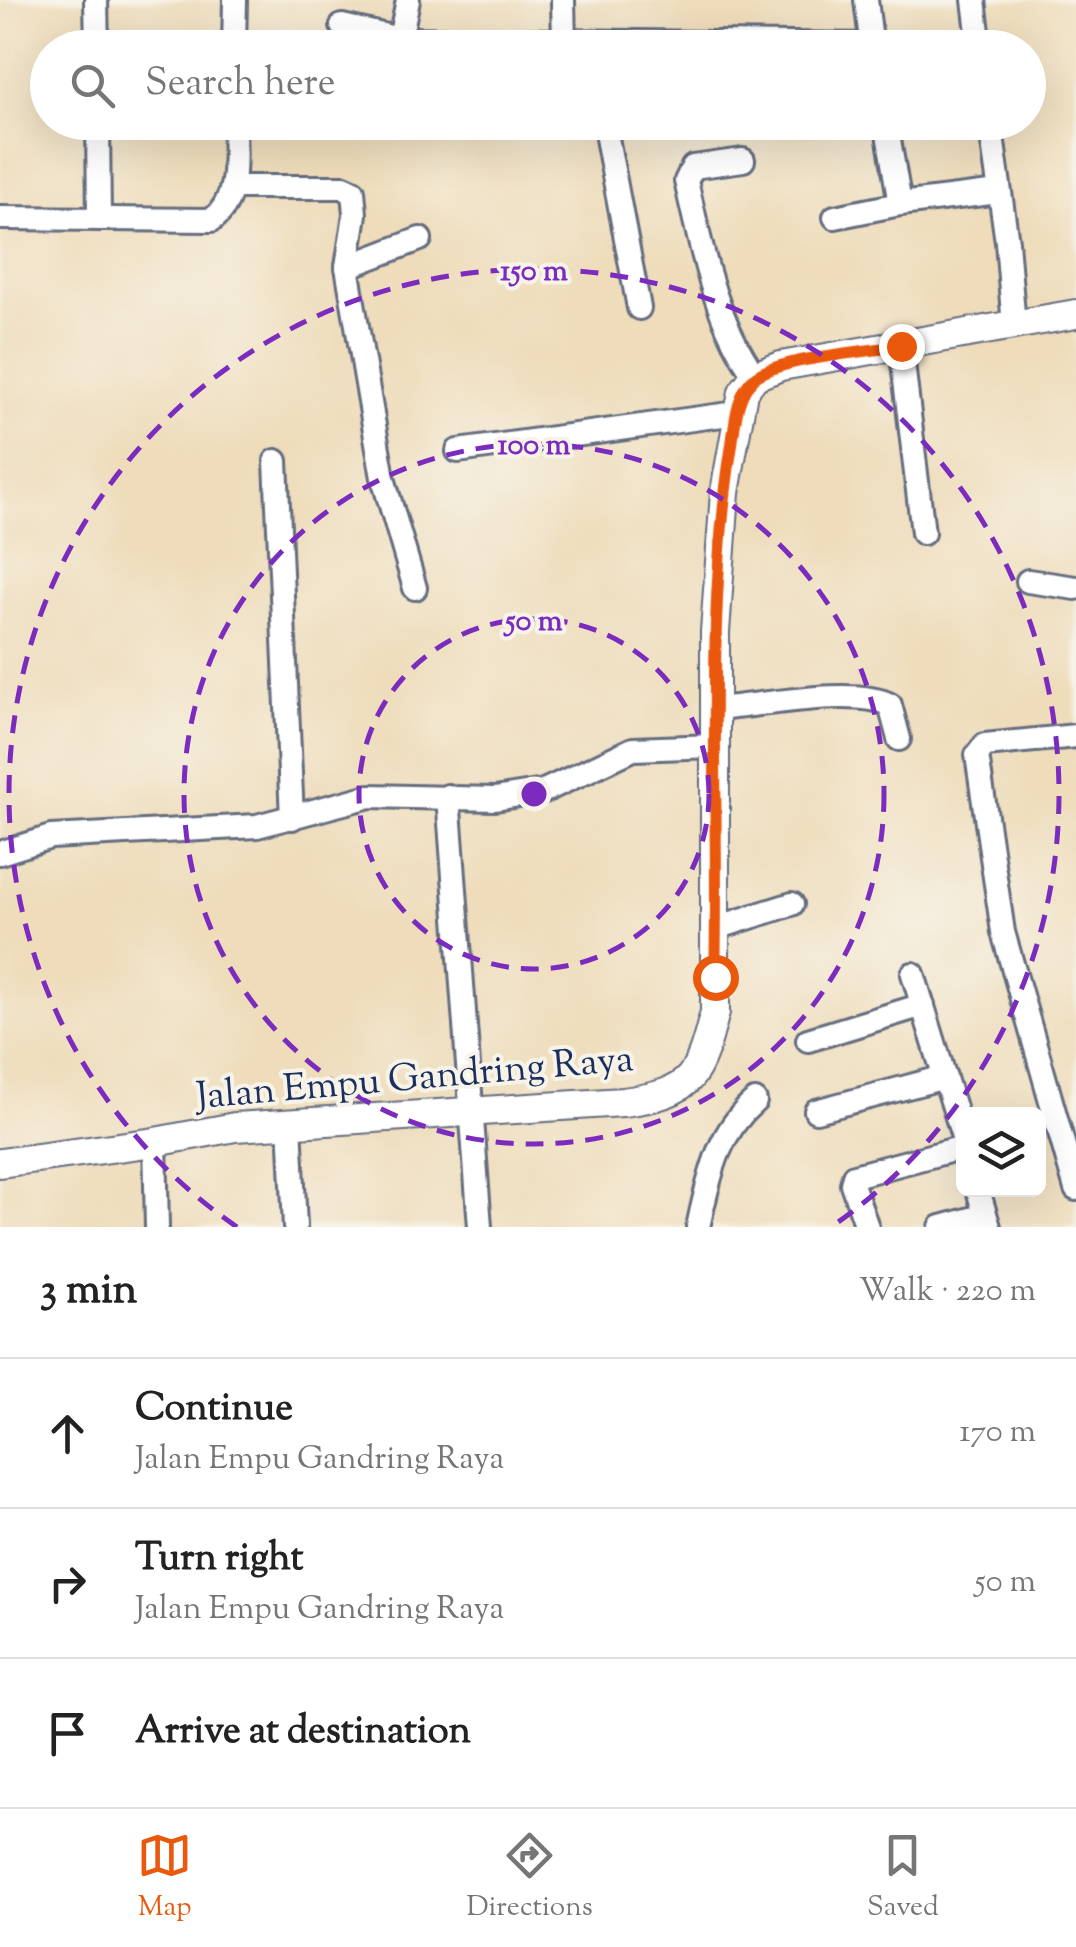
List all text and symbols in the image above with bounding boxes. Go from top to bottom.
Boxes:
search box [30,30,1046,140]
icon: search [65,58,120,113]
text: Search here [145,58,336,112]
text: 150 m [500,251,568,294]
route end [879,324,925,370]
text: 100 m [498,425,571,468]
text: 50 m [503,601,563,644]
centre of rings [516,776,552,812]
route start [693,955,739,1001]
street label: Jalan Empu Gandring Raya [192,1034,636,1126]
map controls [956,1107,1046,1197]
button: layers [956,1107,1046,1197]
text: 3 min [40,1262,137,1322]
text: Walk · 220 m [859,1269,1036,1315]
text: Continue [135,1383,293,1437]
icon: ahead [40,1406,95,1461]
text: 170 m [959,1410,1036,1456]
text: Jalan Empu Gandring Raya [135,1437,504,1483]
text: Turn right [135,1533,303,1587]
icon: right [40,1556,95,1611]
text: 50 m [975,1560,1036,1606]
text: Jalan Empu Gandring Raya [135,1587,504,1633]
icon: arrive [40,1706,95,1761]
text: Arrive at destination [135,1706,471,1760]
tab: Map [137,1828,192,1928]
tab: Directions [466,1828,593,1928]
tab: Saved [867,1828,939,1928]

